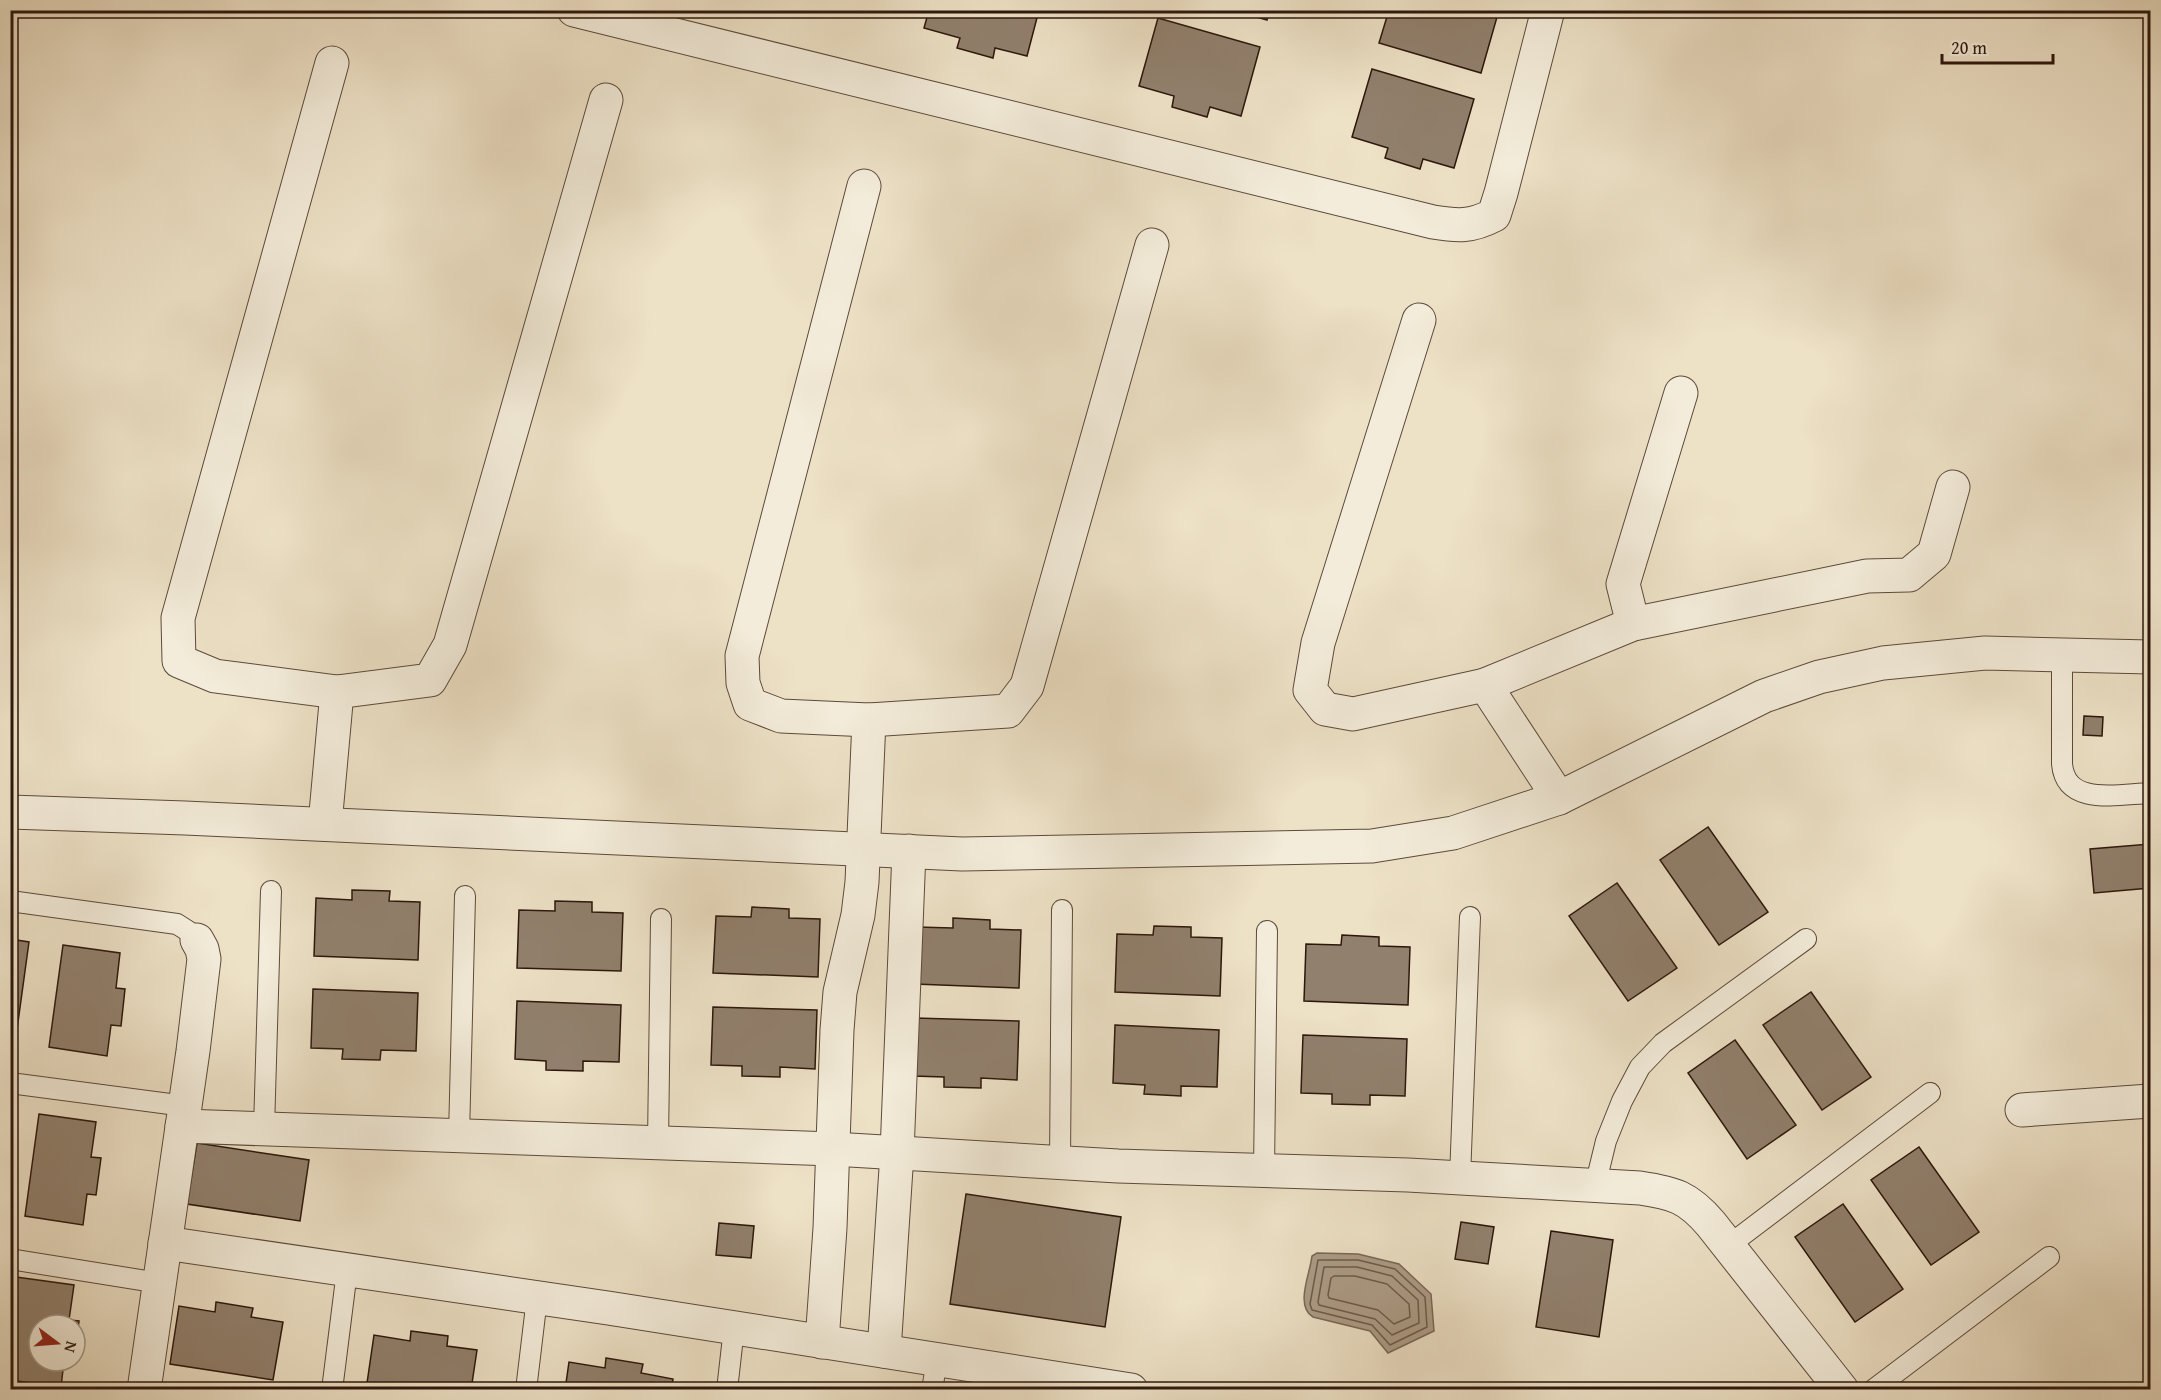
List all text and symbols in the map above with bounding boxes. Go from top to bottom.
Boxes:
scale bar [1942,27,2053,65]
text: 20 m [1951,34,1987,61]
north arrow [27,1313,87,1373]
text: N [58,1339,84,1356]

